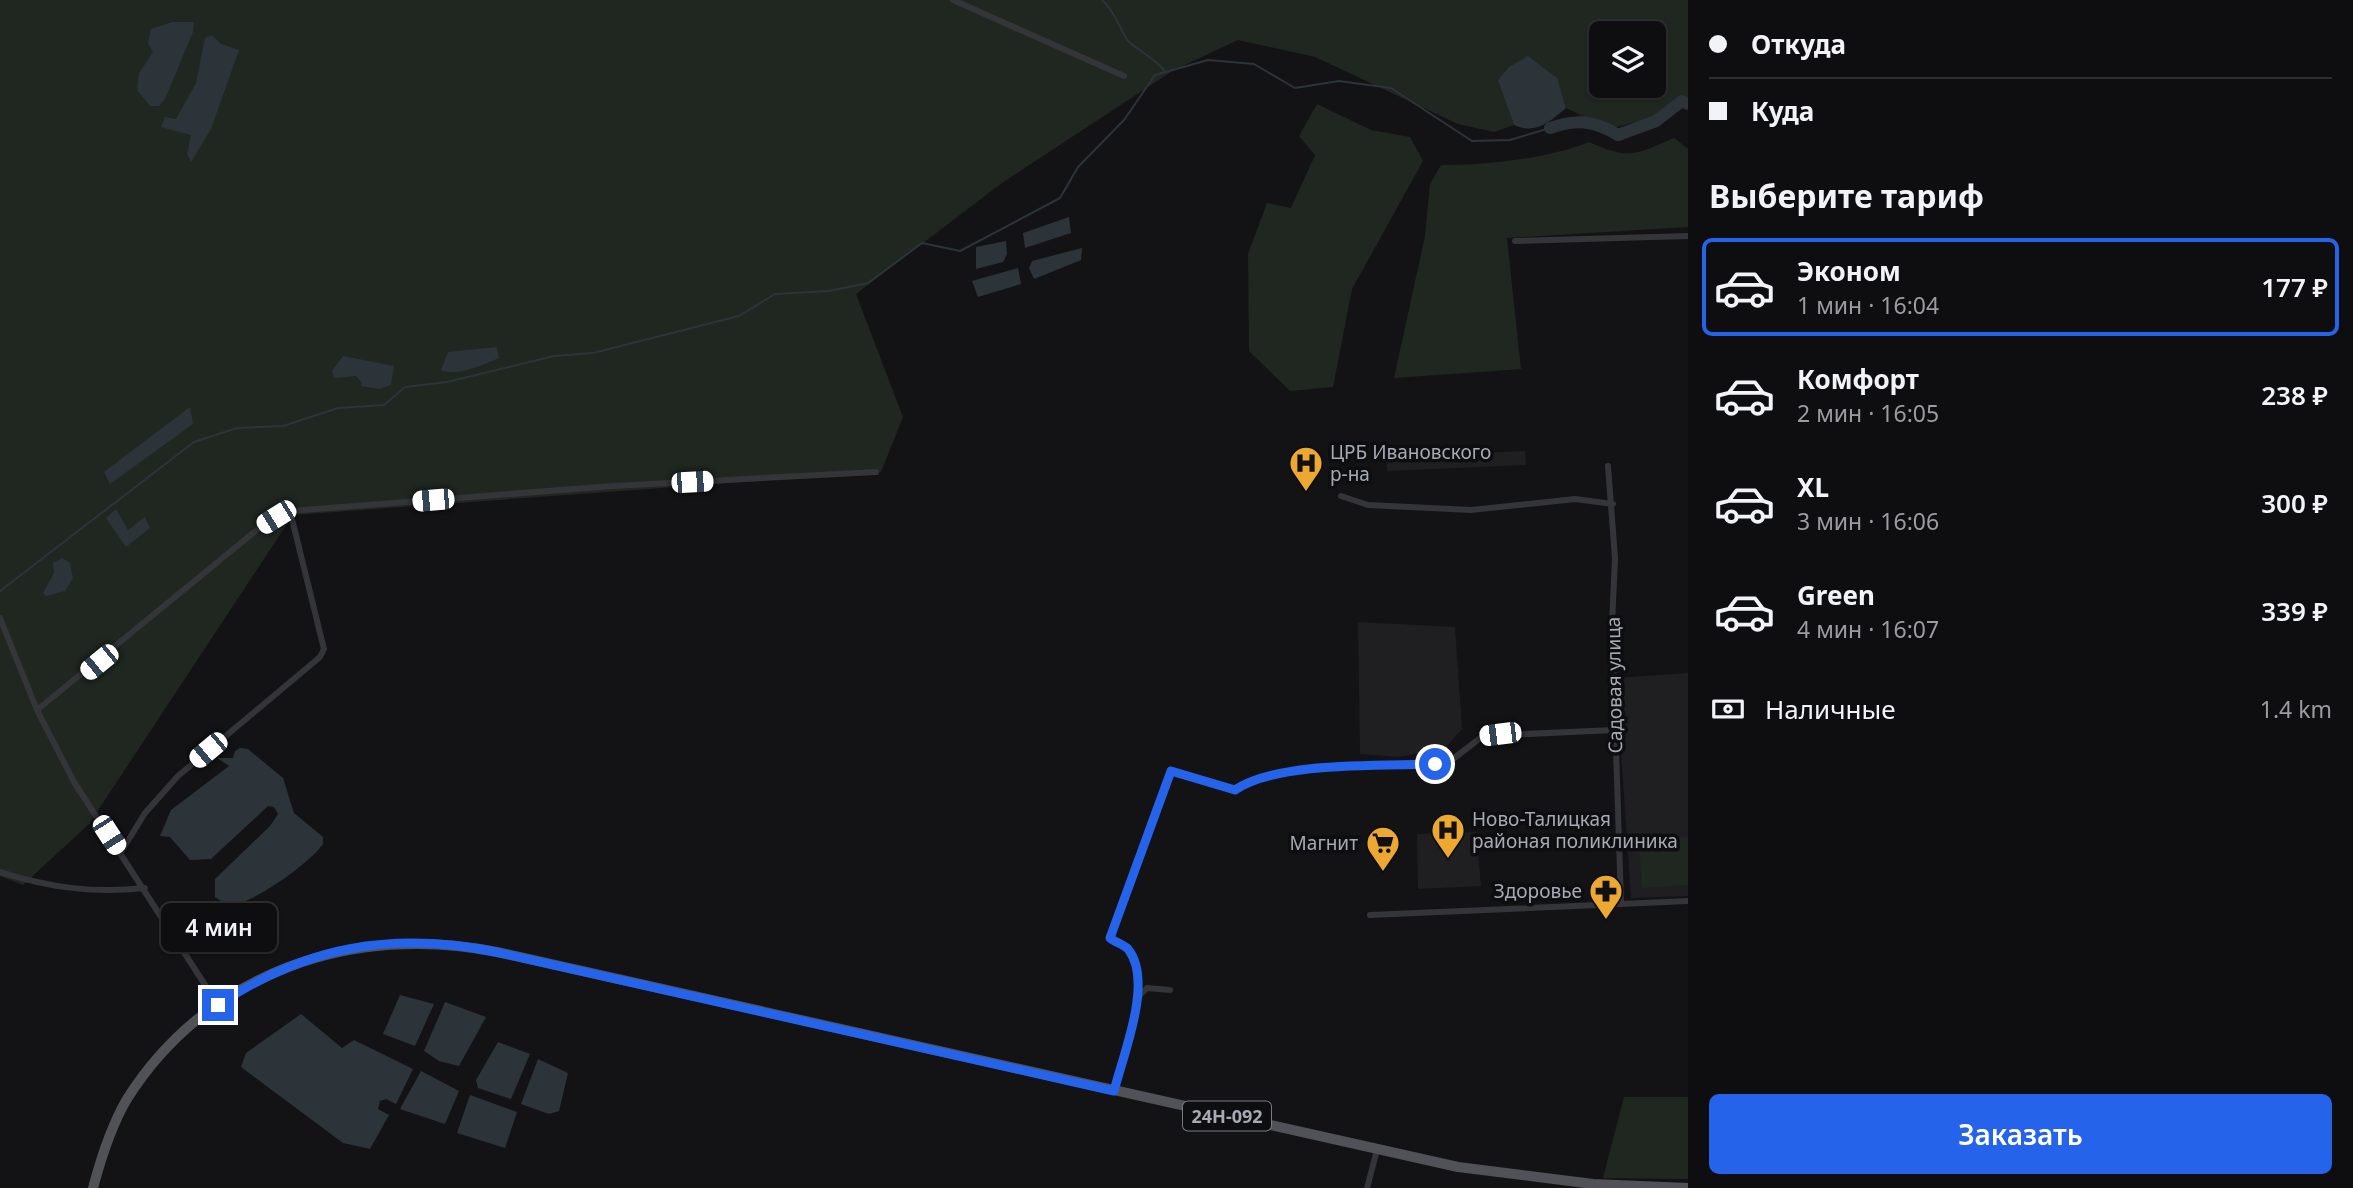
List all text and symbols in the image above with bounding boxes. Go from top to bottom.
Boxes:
map controls [1589,21,1666,98]
button: layers [1589,21,1666,98]
text: Откуда [1751,26,1846,62]
text: Куда [1751,93,1814,129]
text: Выберите тариф [1709,174,1984,217]
text: Эконом [1797,253,1901,289]
icon: car [1713,256,1776,319]
text: 177 ₽ [2261,269,2328,305]
text: 1 мин · 16:04 [1797,289,1939,321]
text: Комфорт [1797,361,1919,397]
icon: car [1713,364,1776,427]
text: 238 ₽ [2261,377,2328,413]
text: 2 мин · 16:05 [1797,397,1939,429]
place label: ЦРБ Ивановского р-на [1330,439,1491,487]
hospital icon: ЦРБ Ивановского р-на [1287,444,1325,493]
text: XL [1797,469,1829,505]
car [671,470,714,494]
icon: car [1713,472,1776,535]
text: 300 ₽ [2261,485,2328,521]
car [412,488,455,512]
car [253,497,300,537]
text: 3 мин · 16:06 [1797,505,1939,537]
text: Green [1797,577,1875,613]
icon: car [1713,580,1776,643]
text: 339 ₽ [2261,593,2328,629]
text: 4 мин · 16:07 [1797,613,1939,645]
street label: Садовая улица [1600,616,1628,754]
car [77,641,122,683]
icon: cash [1709,690,1747,728]
text: Наличные [1765,691,1896,727]
text: 1.4 km [2260,693,2332,725]
car [1478,721,1523,747]
car [186,728,231,772]
route start [1419,748,1451,780]
place label: Ново-Талицкая районая поликлиника [1472,806,1678,854]
hospital icon: Ново-Талицкая районая поликлиника [1429,811,1467,860]
car [89,812,130,858]
supermarket icon: Магнит [1364,824,1402,873]
place label: Магнит [1290,830,1358,856]
pharmacy icon: Здоровье [1587,872,1625,921]
place label: Здоровье [1494,878,1582,904]
callout: 4 мин [160,904,276,953]
text: 4 мин [185,911,253,943]
route end [202,989,234,1021]
button: Заказать [1709,1094,2332,1174]
road number: 24Н-092 [1183,1101,1271,1130]

